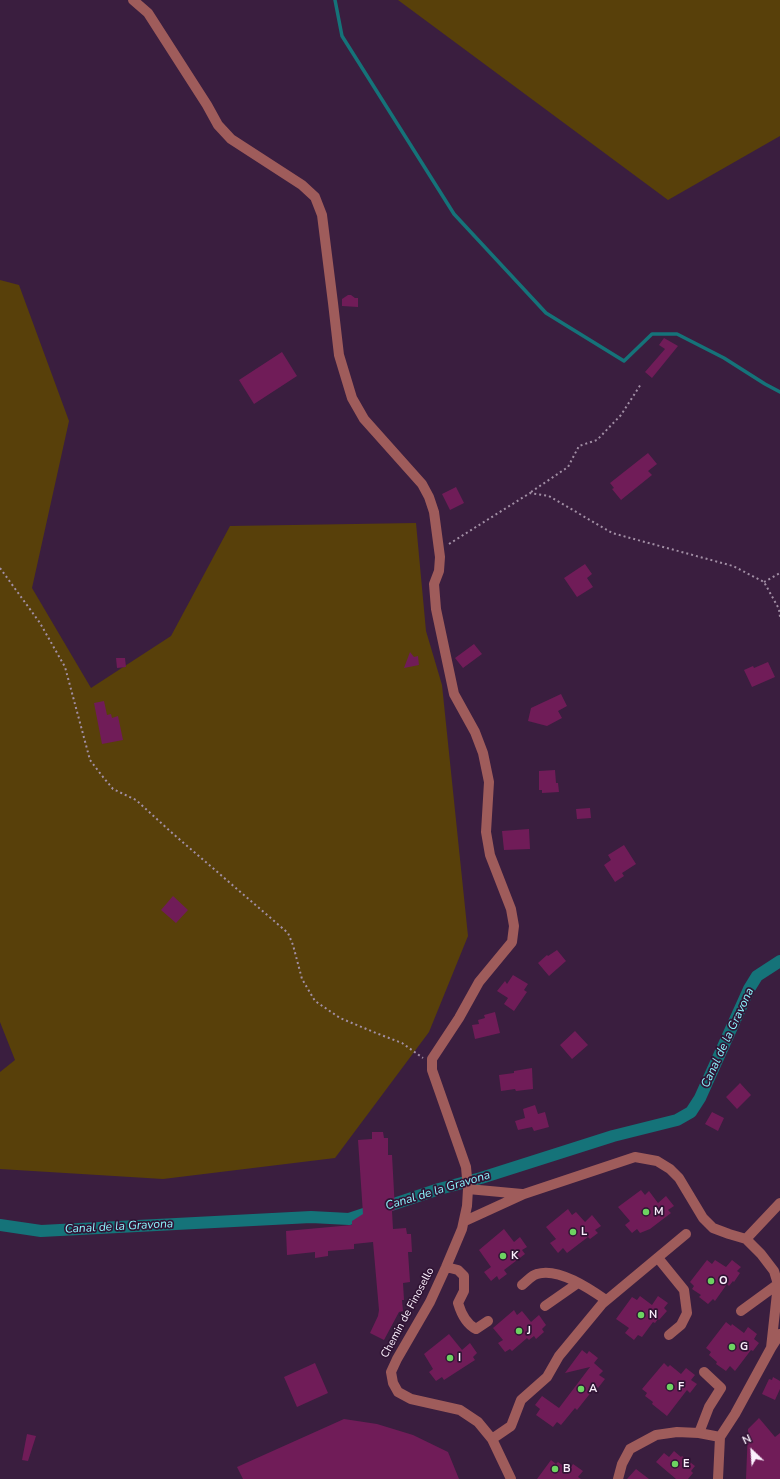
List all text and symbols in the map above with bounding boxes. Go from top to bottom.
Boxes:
water label: Canal de la Gravona [699,986,757,1090]
water label: Canal de la Gravona [384,1168,492,1214]
place label: M [654,1205,664,1219]
marker: M [641,1207,651,1217]
water label: Canal de la Gravona [64,1217,174,1237]
place label: L [581,1225,587,1239]
marker: L [568,1227,578,1237]
place label: K [511,1249,518,1263]
marker: K [498,1251,508,1261]
street label: Chemin de Finosello [379,1266,437,1360]
place label: O [719,1274,728,1288]
marker: O [706,1276,716,1286]
place label: N [649,1308,657,1322]
marker: N [636,1310,646,1320]
place label: J [527,1324,531,1338]
marker: J [514,1326,524,1336]
place label: G [740,1340,748,1354]
marker: G [727,1342,737,1352]
place label: I [458,1351,461,1365]
marker: I [445,1353,455,1363]
place label: F [678,1380,684,1394]
place label: A [589,1382,597,1396]
marker: F [665,1382,675,1392]
marker: A [576,1384,586,1394]
north arrow [732,1431,772,1471]
text: N [740,1431,754,1448]
place label: E [683,1457,690,1471]
marker: E [670,1459,680,1469]
place label: B [563,1462,571,1476]
marker: B [550,1464,560,1474]

